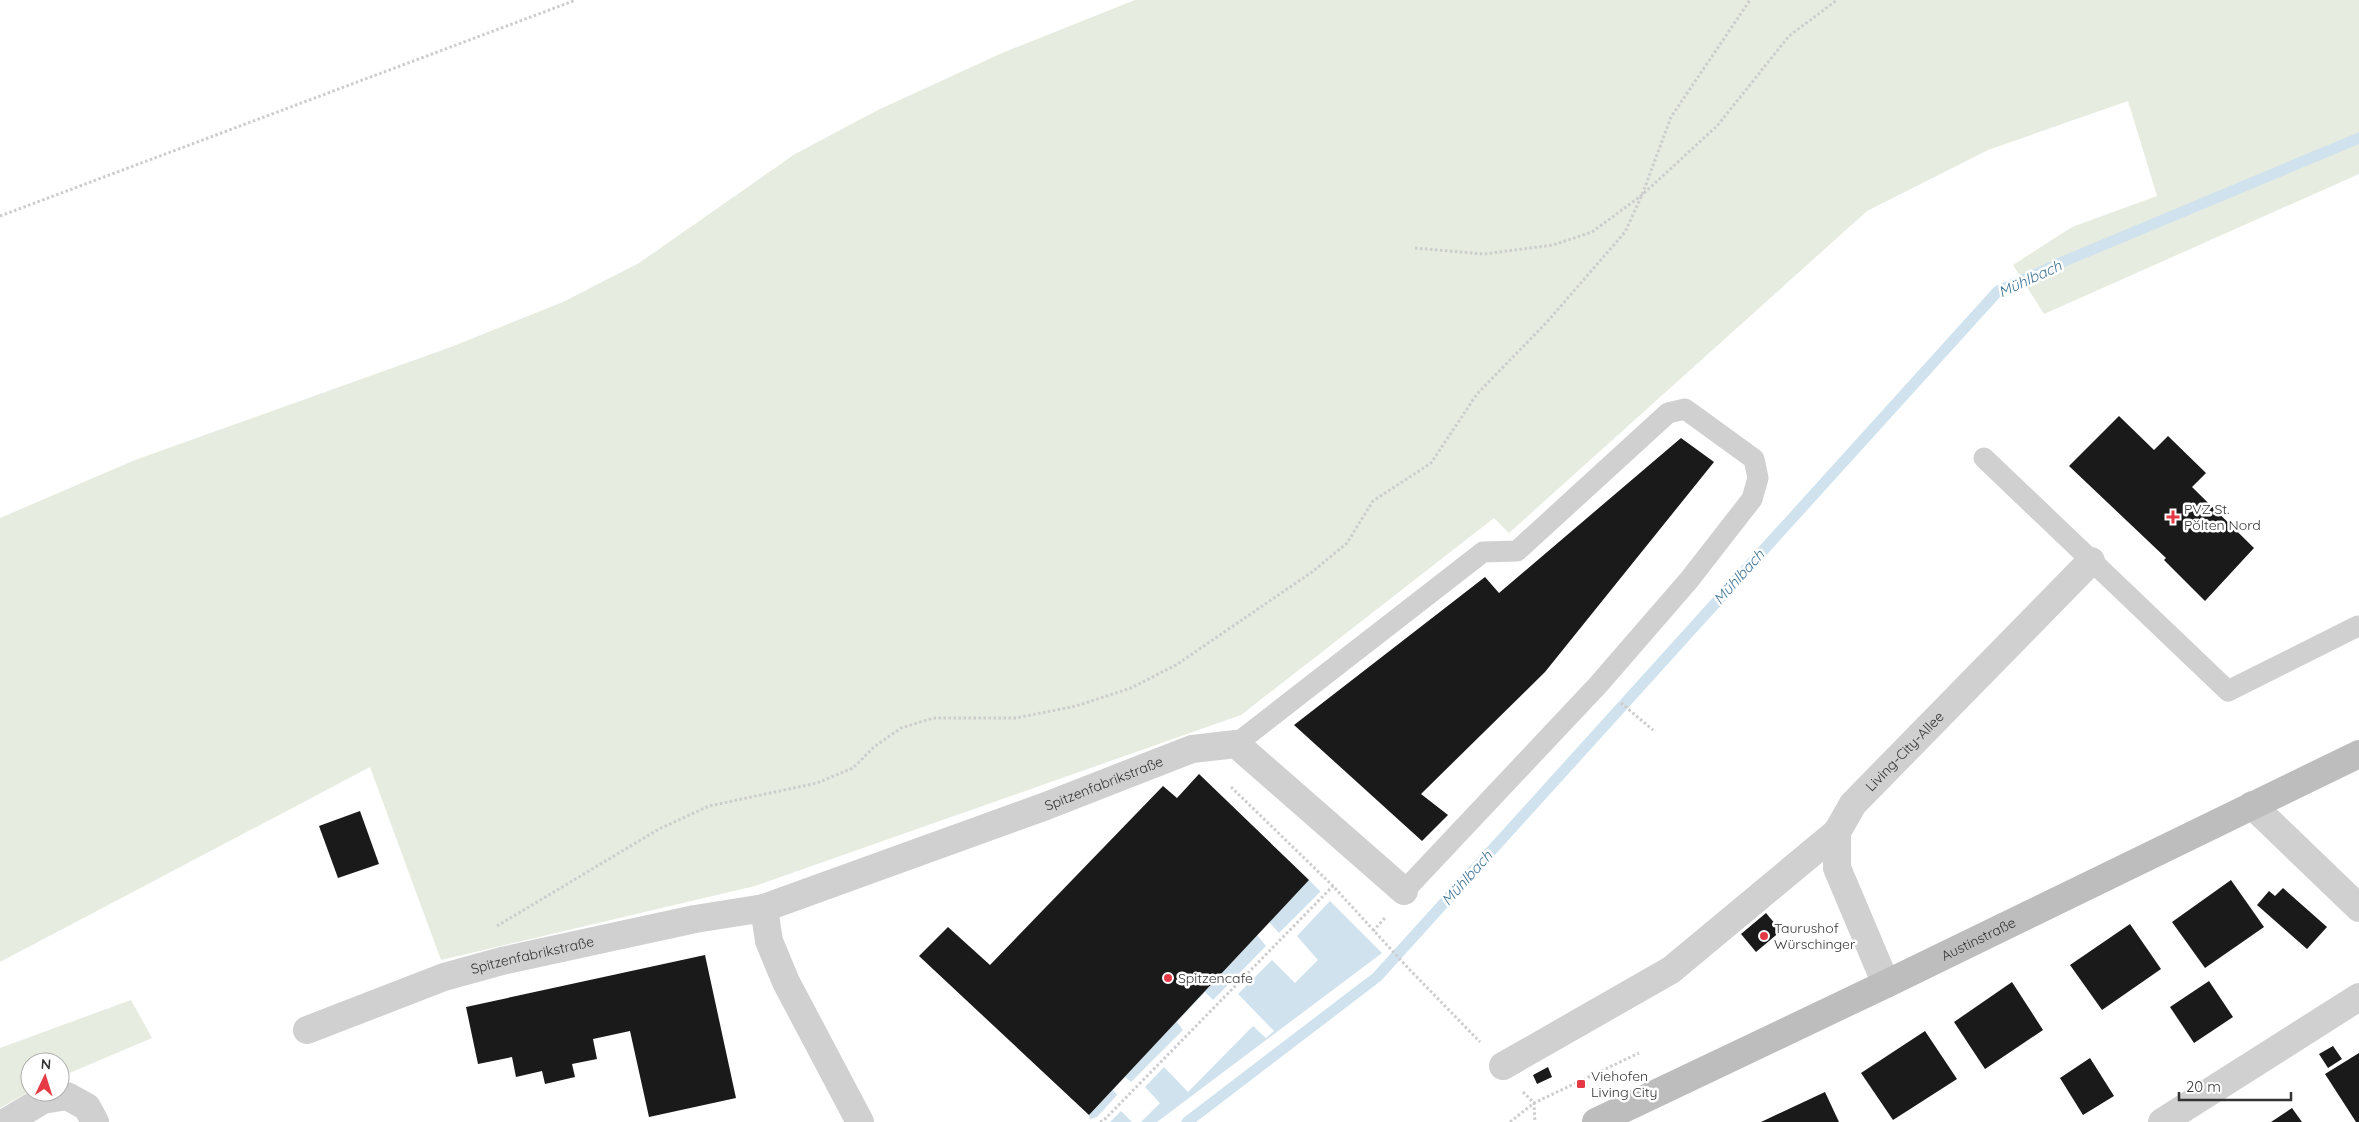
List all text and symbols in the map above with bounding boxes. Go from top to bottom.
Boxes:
water label: Mühlbach [1995,255,2065,301]
place label: PVZ St. Pölten Nord [2184,500,2261,534]
marker: PVZ St. Pölten Nord [2166,510,2180,524]
water label: Mühlbach [1709,545,1769,608]
street label: Living-City-Allee [1862,707,1948,795]
street label: Spitzenfabrikstraße [1042,752,1166,815]
water label: Mühlbach [1437,846,1497,909]
street label: Austinstraße [1938,913,2019,965]
place label: Taurushof Würschinger [1774,919,1856,953]
marker: Taurushof Würschinger [1758,930,1770,942]
street label: Spitzenfabrikstraße [469,932,596,978]
place label: Spitzencafe [1178,969,1253,987]
marker: Spitzencafe [1162,972,1174,984]
north arrow [20,1052,70,1102]
text: N [40,1055,52,1073]
place label: Viehofen Living City [1591,1067,1657,1101]
scale bar [2179,1070,2292,1102]
text: 20 m [2186,1077,2221,1096]
marker: Viehofen Living City [1575,1078,1587,1090]

